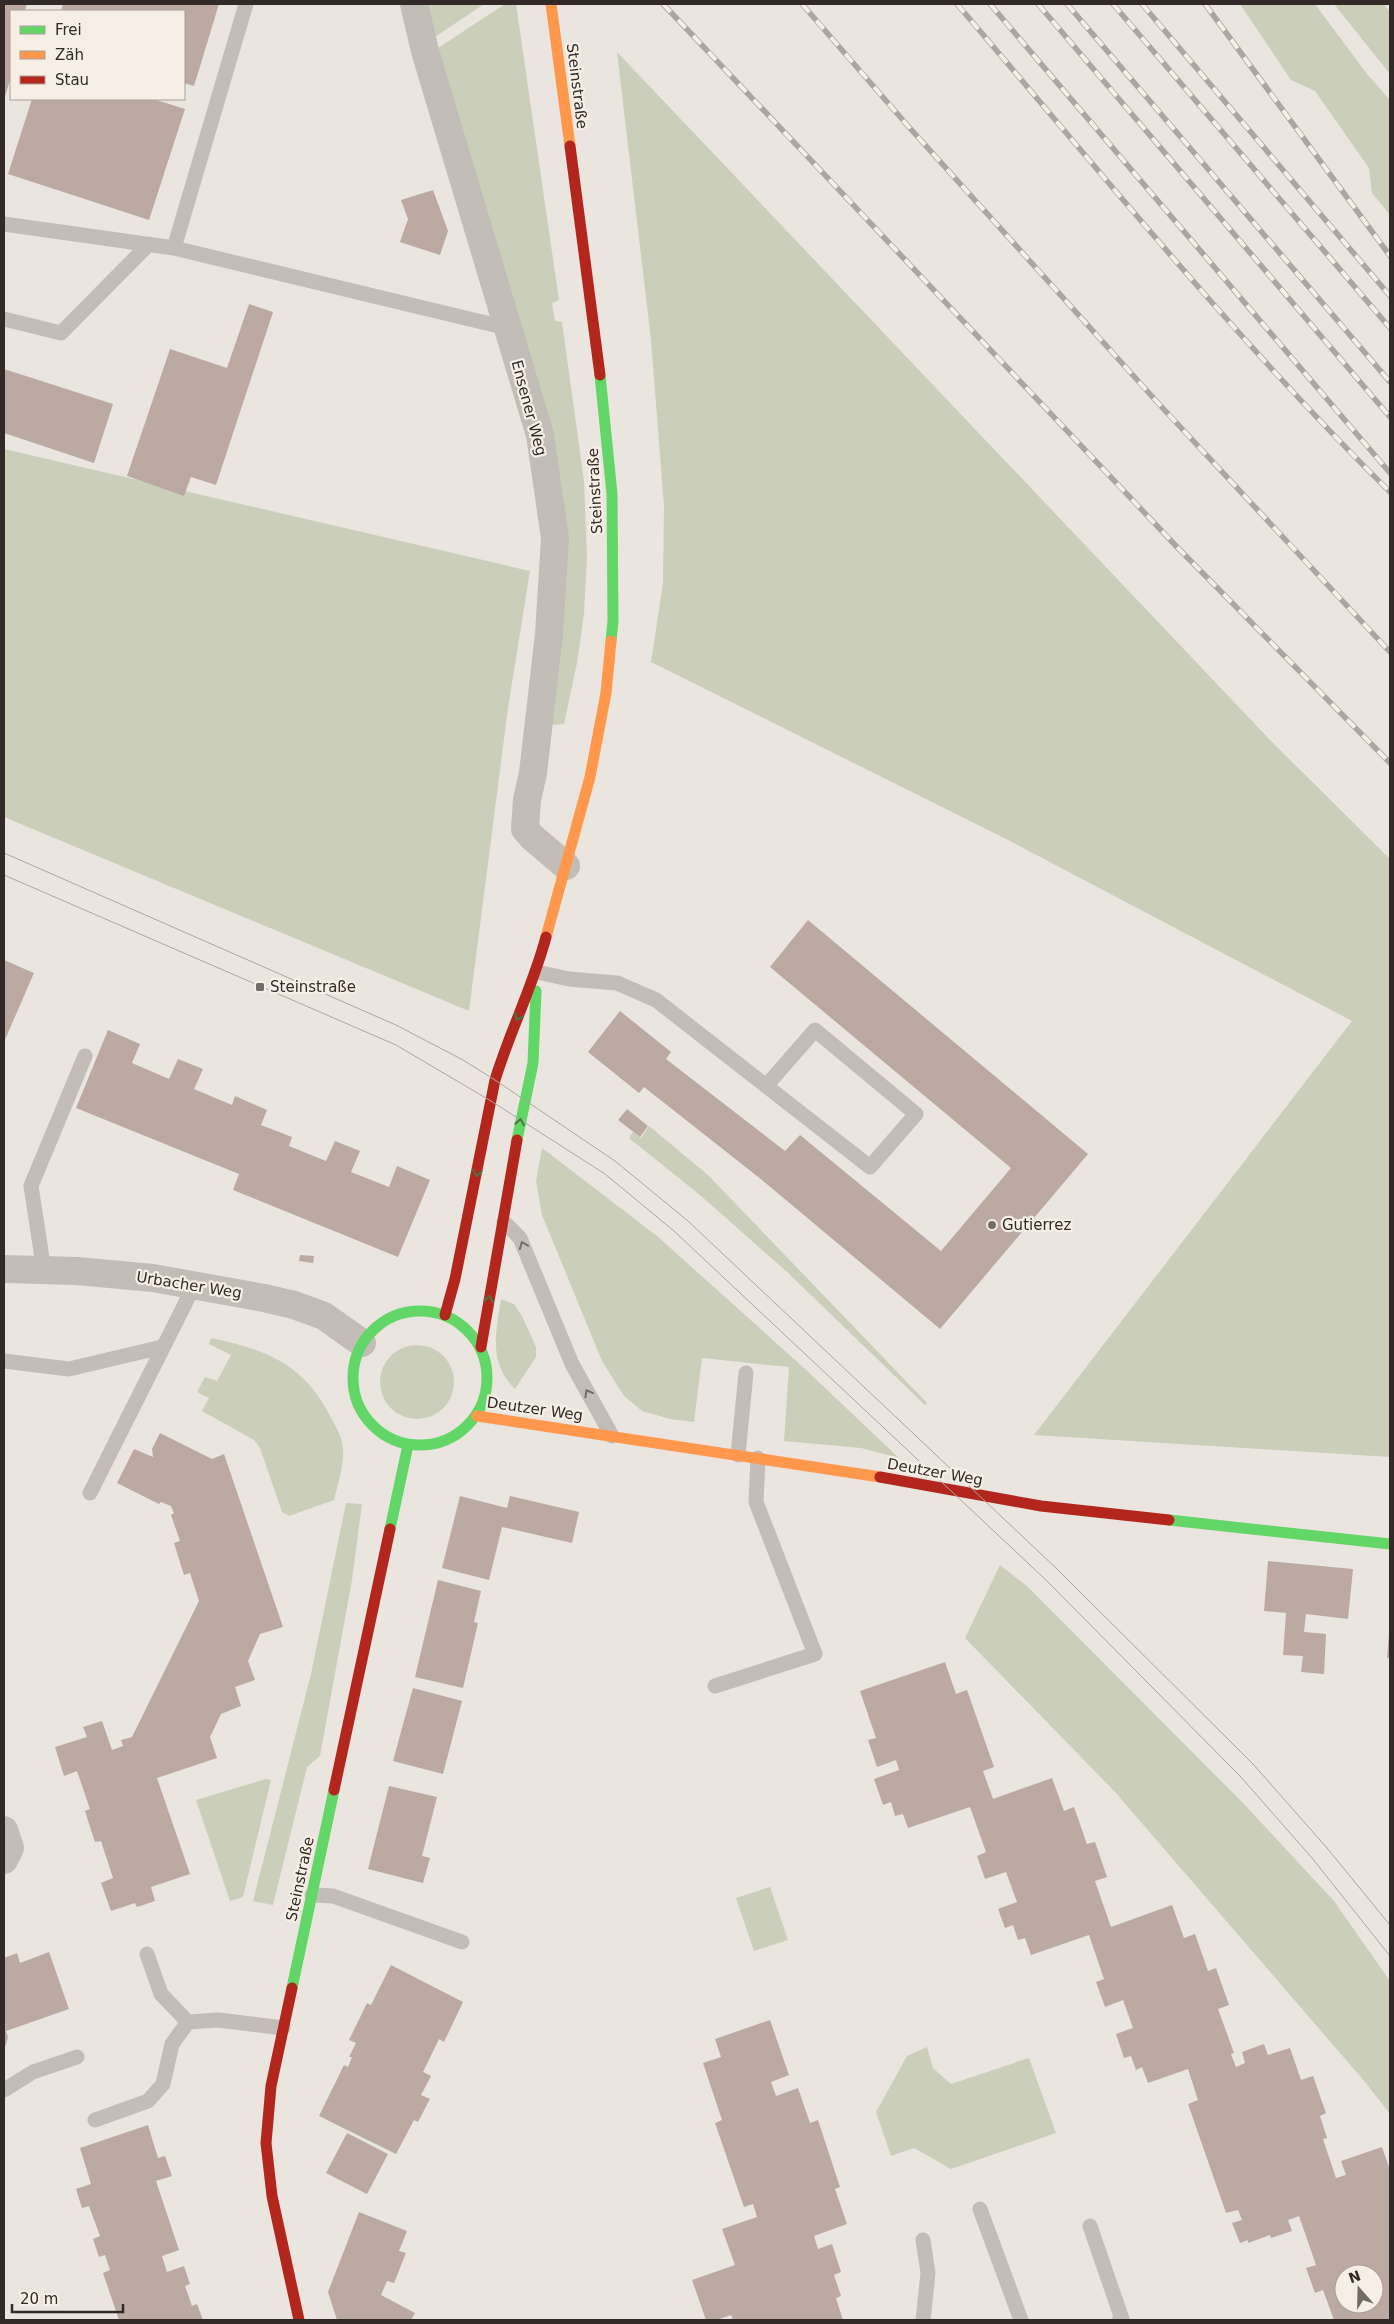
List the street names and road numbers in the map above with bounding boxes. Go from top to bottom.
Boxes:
street label: Steinstraße [563,42,591,130]
street label: Ensener Weg [508,358,550,458]
street label: Steinstraße [584,448,606,534]
street label: Urbacher Weg [135,1268,243,1302]
street label: Deutzer Weg [486,1393,584,1425]
street label: Deutzer Weg [886,1455,984,1489]
street label: Steinstraße [282,1835,318,1923]

